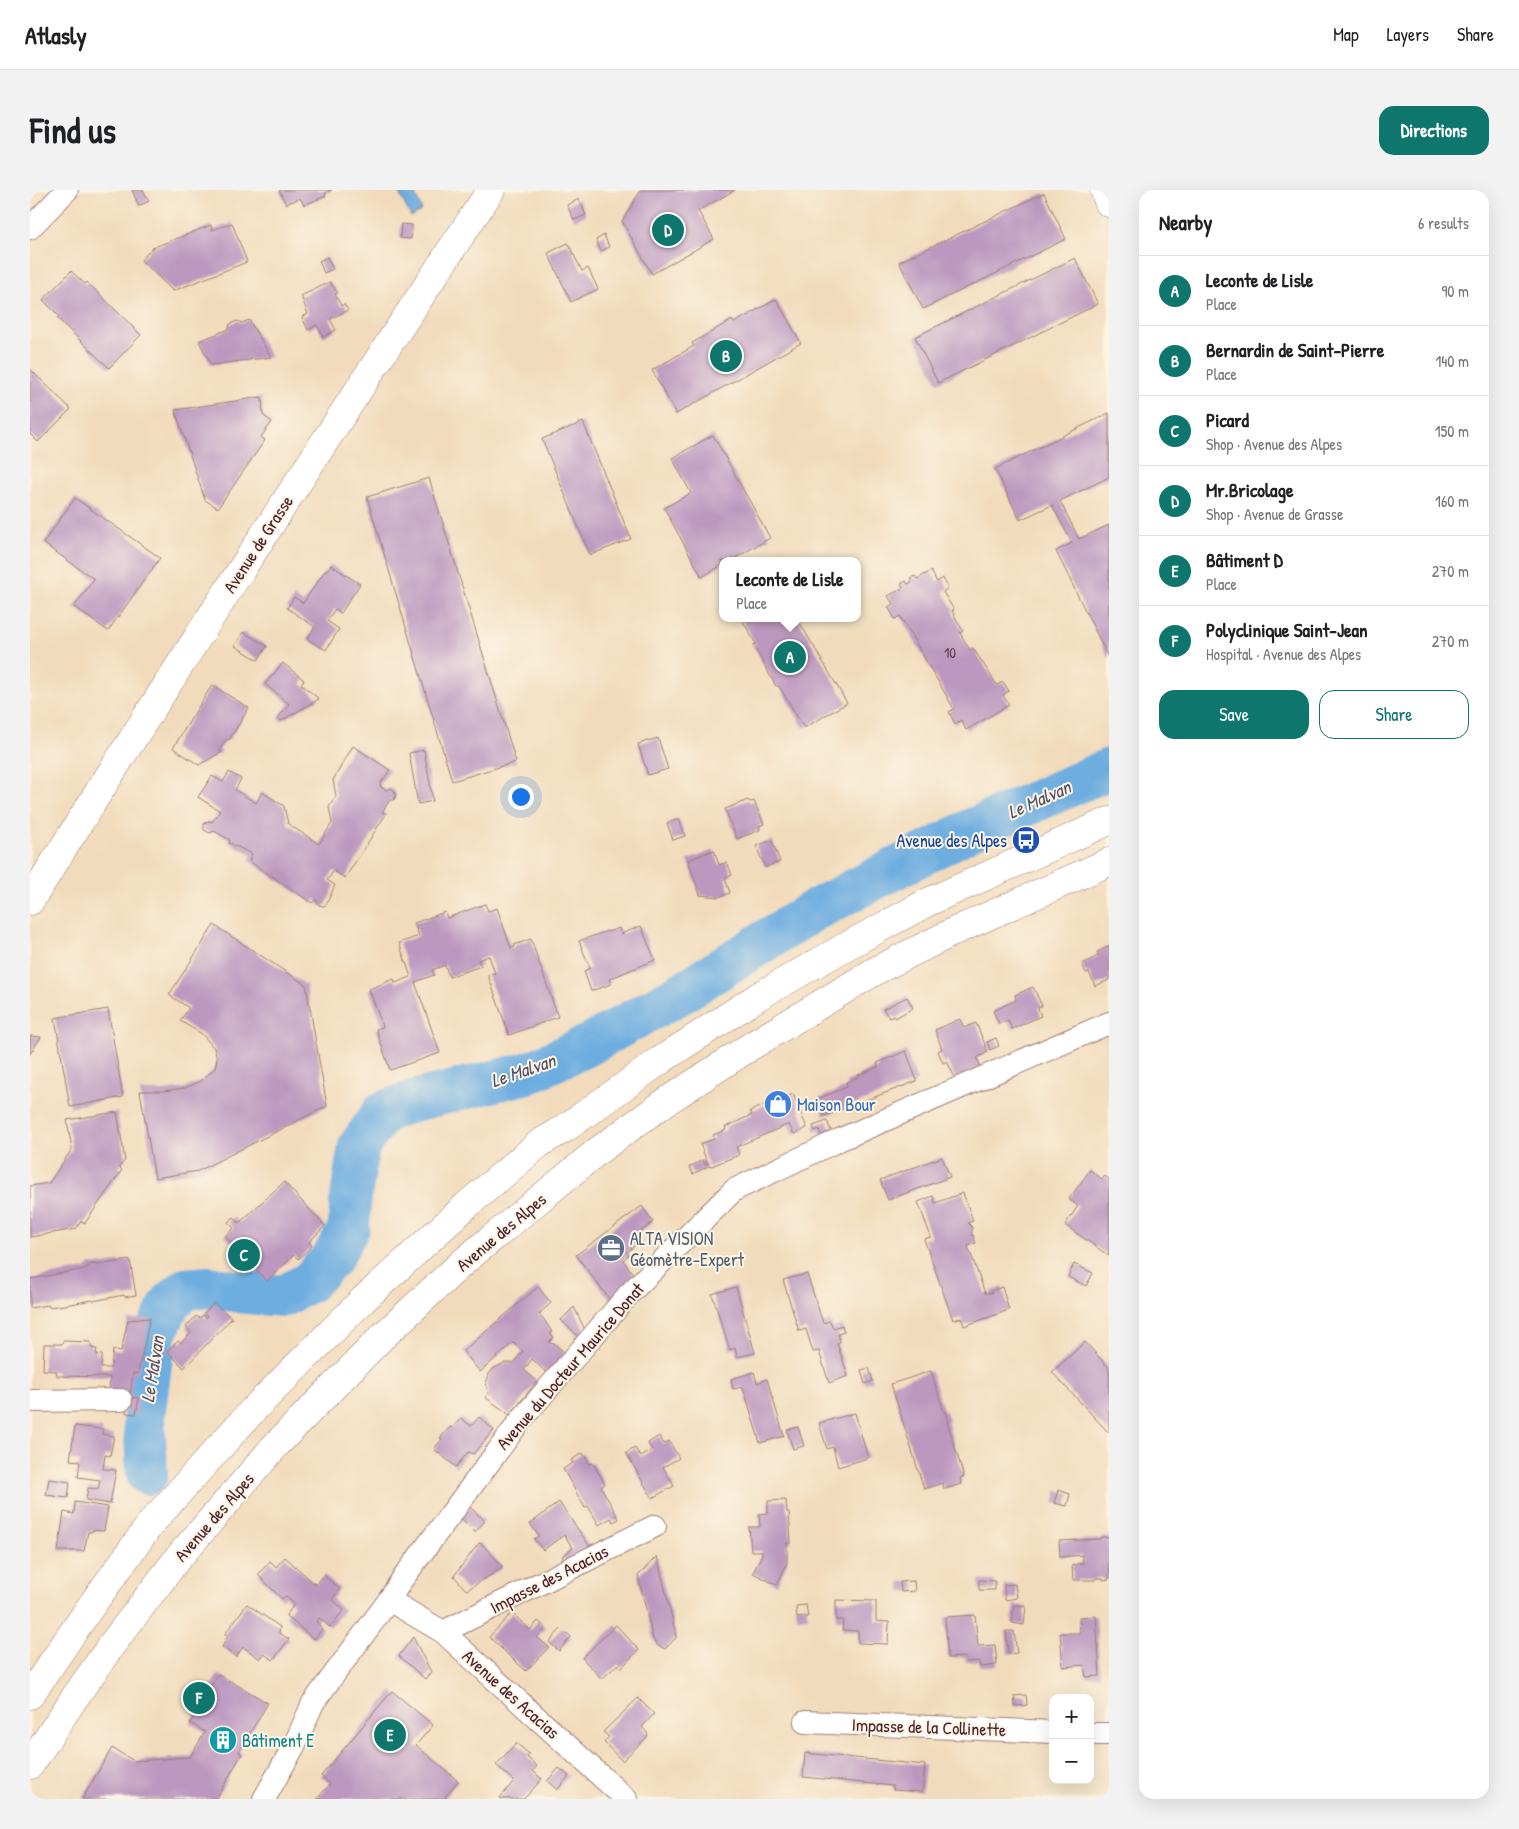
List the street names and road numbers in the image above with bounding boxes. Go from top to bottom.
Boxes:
street label: Avenue de Grasse [217,490,299,598]
street label: Avenue des Alpes [451,1187,551,1277]
street label: Avenue du Docteur Maurice Donat [490,1276,650,1455]
street label: Avenue des Alpes [168,1467,260,1567]
street label: Impasse des Acacias [486,1538,612,1620]
street label: Avenue des Acacias [457,1644,565,1744]
street label: Impasse de la Collinette [851,1712,1007,1742]

